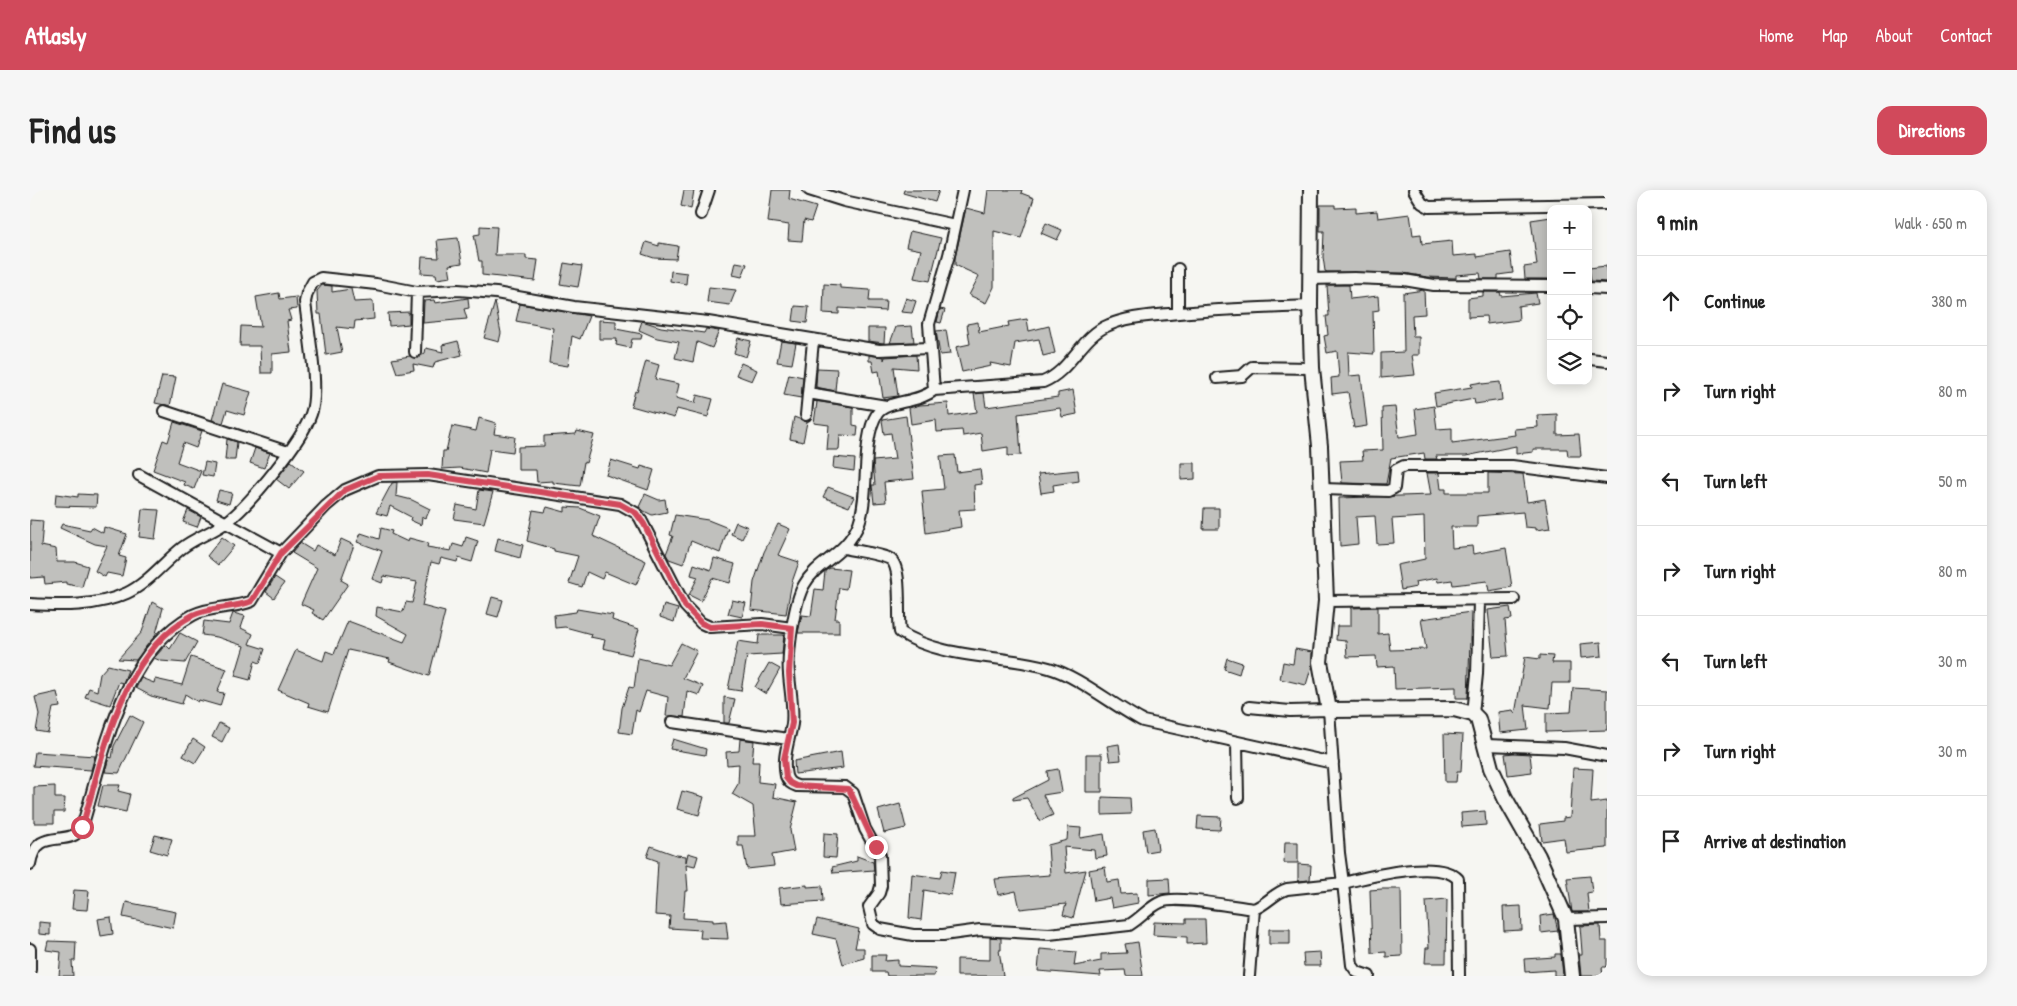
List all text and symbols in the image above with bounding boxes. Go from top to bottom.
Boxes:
text: Atlasly [25,19,87,51]
text: Home [1759,23,1794,48]
text: Map [1822,23,1847,48]
text: About [1875,23,1912,48]
text: Contact [1940,23,1992,48]
button: Directions [1877,106,1987,155]
text: Find us [30,107,116,154]
map controls [1547,205,1592,385]
button: + [1547,205,1592,250]
text: 9 min [1657,208,1698,237]
text: Walk · 650 m [1895,212,1967,234]
button: − [1547,250,1592,295]
icon: ahead [1657,287,1685,315]
text: Continue [1704,288,1765,314]
text: 380 m [1931,290,1967,312]
button: locate [1547,295,1592,340]
button: layers [1547,340,1592,385]
icon: right [1657,377,1685,405]
text: Turn right [1704,378,1775,404]
text: 80 m [1938,380,1967,402]
icon: left [1657,467,1685,495]
text: Turn left [1704,468,1767,494]
text: 50 m [1939,470,1967,492]
icon: right [1657,557,1685,585]
text: Turn right [1704,558,1775,584]
text: 80 m [1938,560,1967,582]
icon: left [1657,647,1685,675]
text: Turn left [1704,648,1767,674]
text: 30 m [1938,650,1967,672]
icon: right [1657,737,1685,765]
text: Turn right [1704,738,1775,764]
text: 30 m [1938,740,1967,762]
route start [71,816,94,839]
icon: arrive [1657,827,1685,855]
text: Arrive at destination [1704,828,1846,854]
route end [865,836,888,859]

